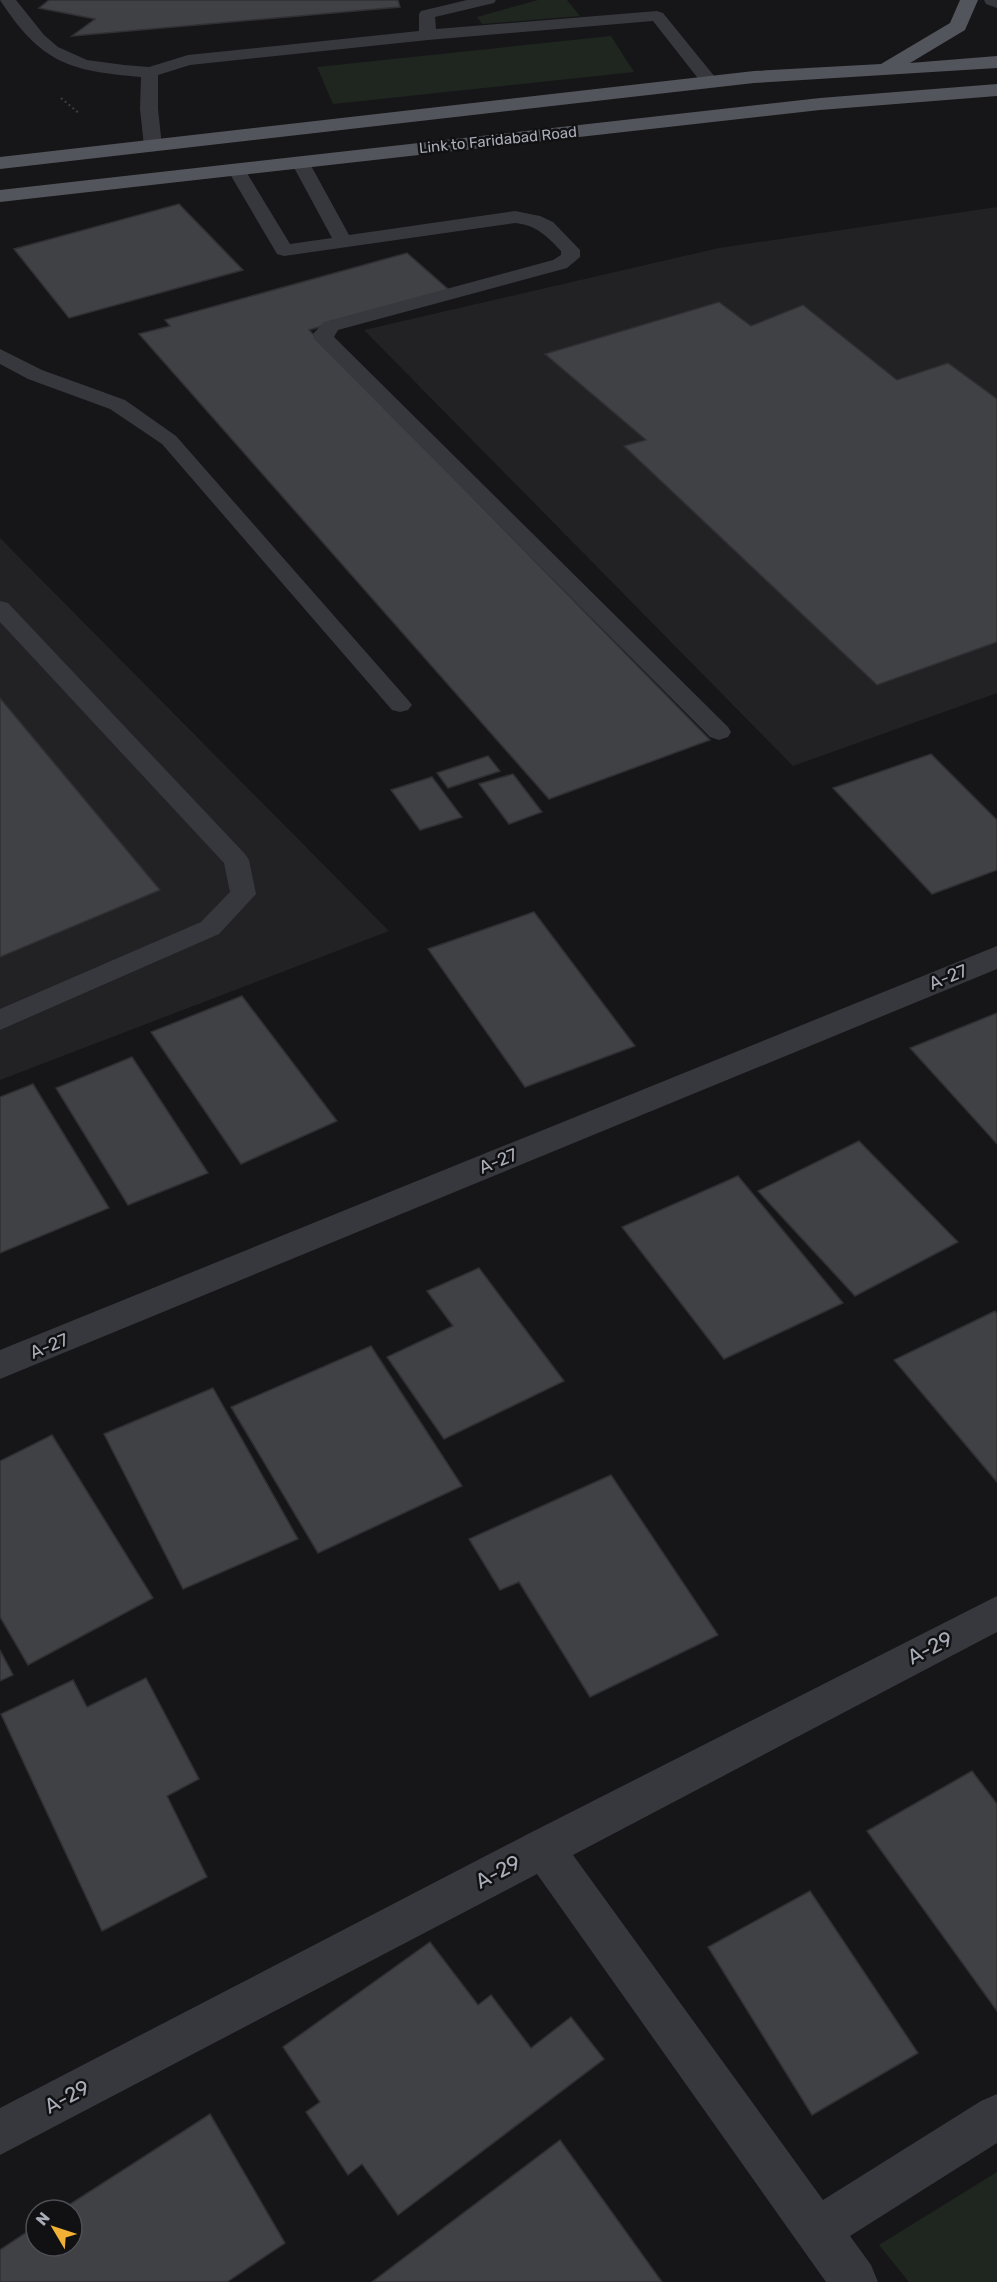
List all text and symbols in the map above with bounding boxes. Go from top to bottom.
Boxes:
street label: Link to Faridabad Road [418,123,578,157]
street label: A-27 [926,959,970,995]
street label: A-27 [476,1143,520,1179]
street label: A-27 [27,1328,71,1364]
street label: A-29 [903,1626,957,1670]
street label: A-29 [471,1849,525,1894]
street label: A-29 [40,2074,94,2119]
north arrow [24,2198,84,2258]
text: N [32,2208,54,2229]

